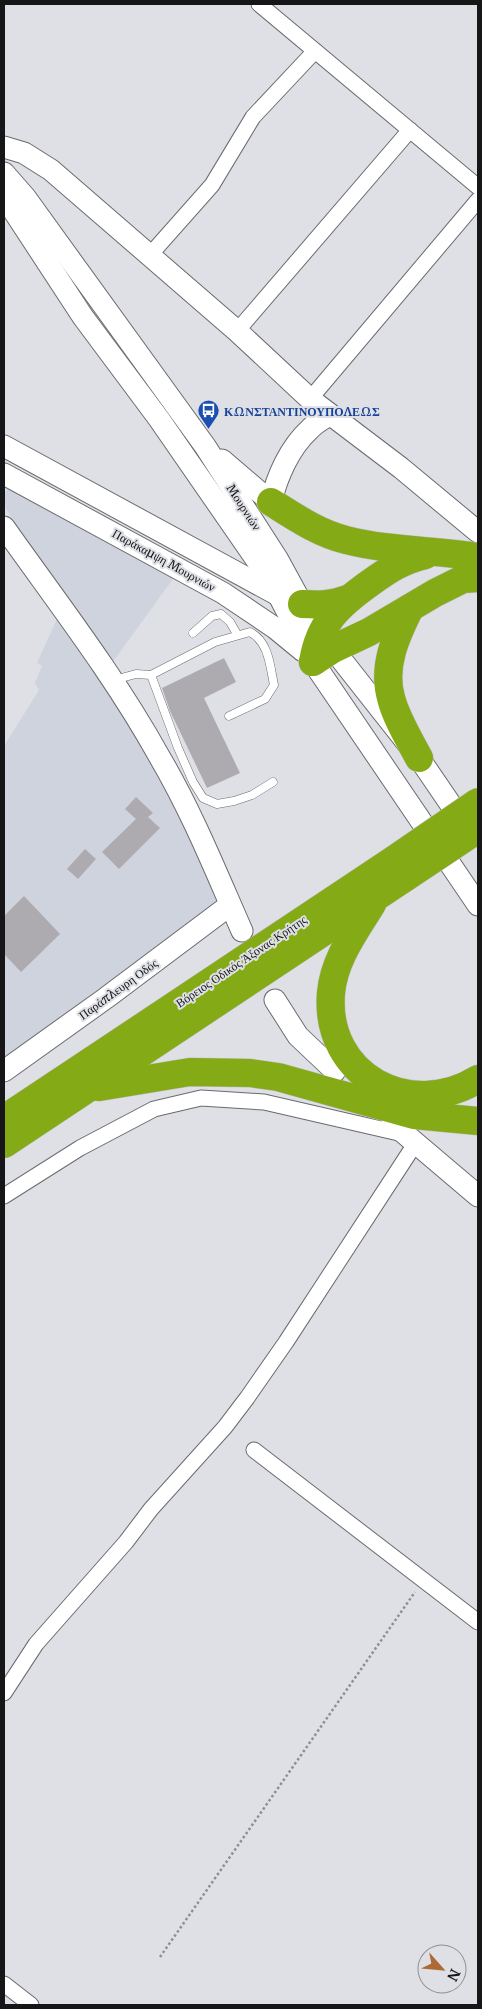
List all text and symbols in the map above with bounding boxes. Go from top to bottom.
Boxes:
bus stop icon: ΚΩΝΣΤΑΝΤΙΝΟΥΠΟΛΕΩΣ [196,399,220,430]
place label: ΚΩΝΣΤΑΝΤΙΝΟΥΠΟΛΕΩΣ [224,404,380,419]
street label: Μουρνιών [224,481,265,533]
street label: Παράκαμψη Μουρνιών [110,525,219,595]
street label: Βόρειος Οδικός Άξονας Κρήτης [173,911,309,1010]
street label: Παράπλευρη Οδός [76,955,161,1023]
north arrow [417,1944,467,1994]
text: N [443,1966,464,1984]

